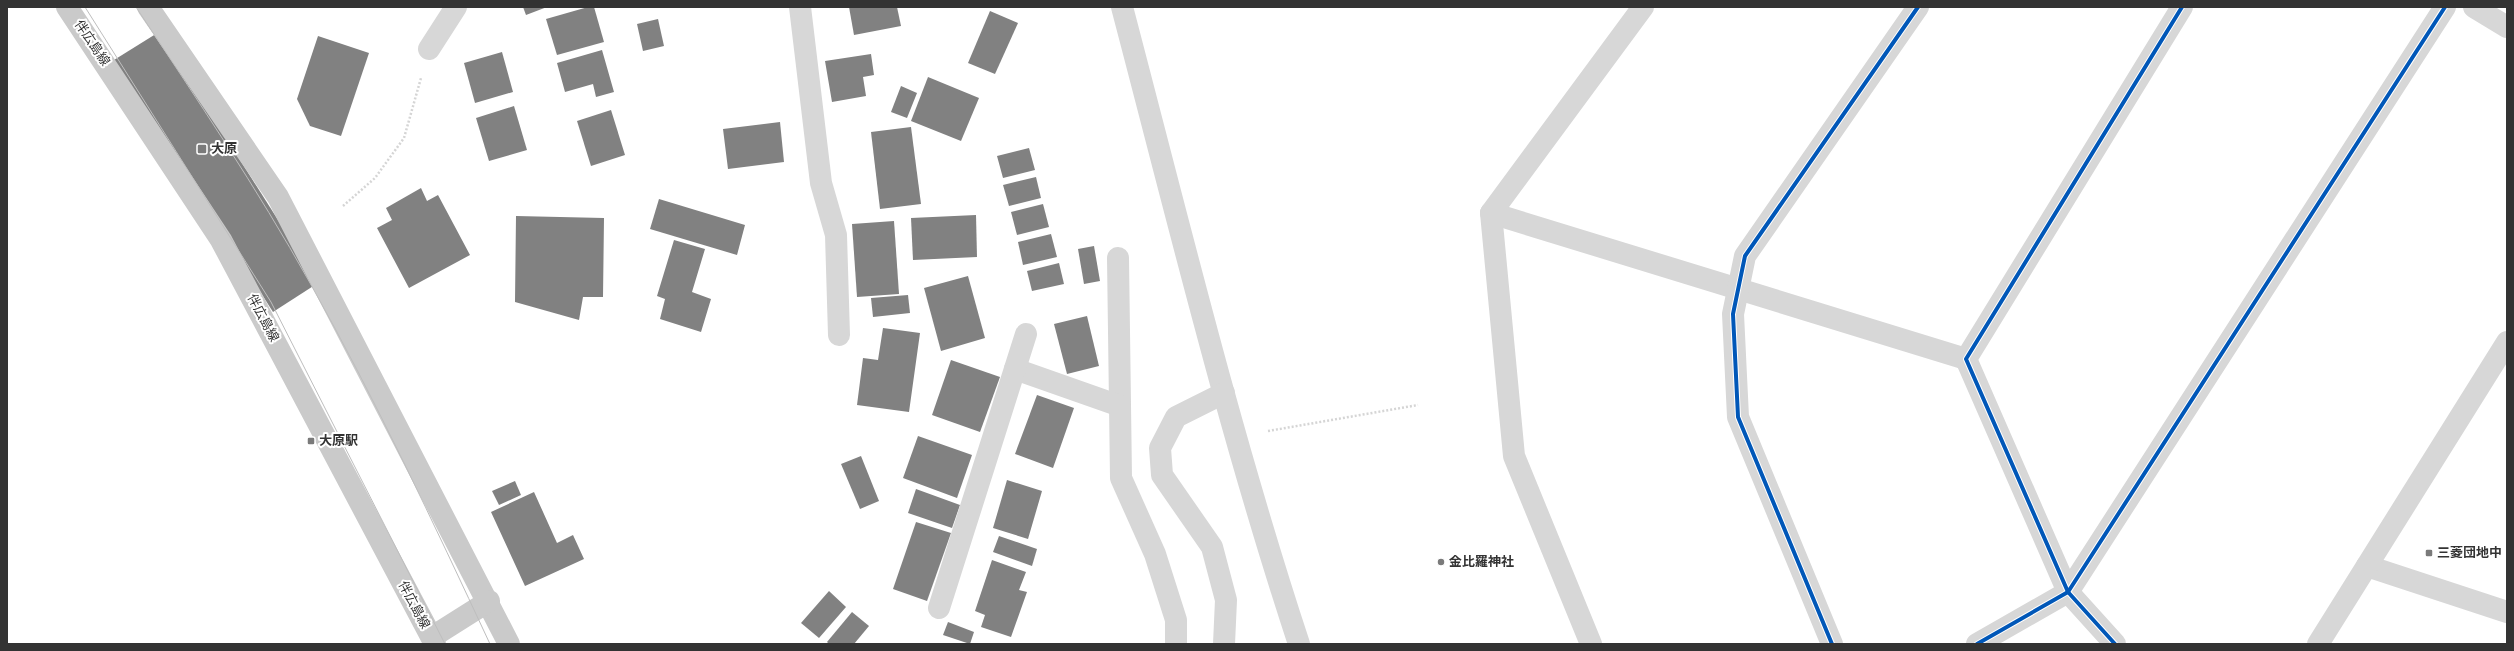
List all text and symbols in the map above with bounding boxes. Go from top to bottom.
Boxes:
street label: 伴広島線 [70,16,114,70]
place label: 大原 [211,140,237,158]
marker: 大原 [196,143,208,155]
street label: 伴広島線 [243,291,283,345]
place label: 大原駅 [319,432,358,450]
marker: 大原駅 [306,436,316,446]
place label: 三菱団地中 [2437,544,2502,562]
marker: 三菱団地中 [2424,548,2434,558]
place label: 金比羅神社 [1449,553,1514,571]
marker: 金比羅神社 [1436,557,1446,567]
street label: 伴広島線 [394,578,434,632]

